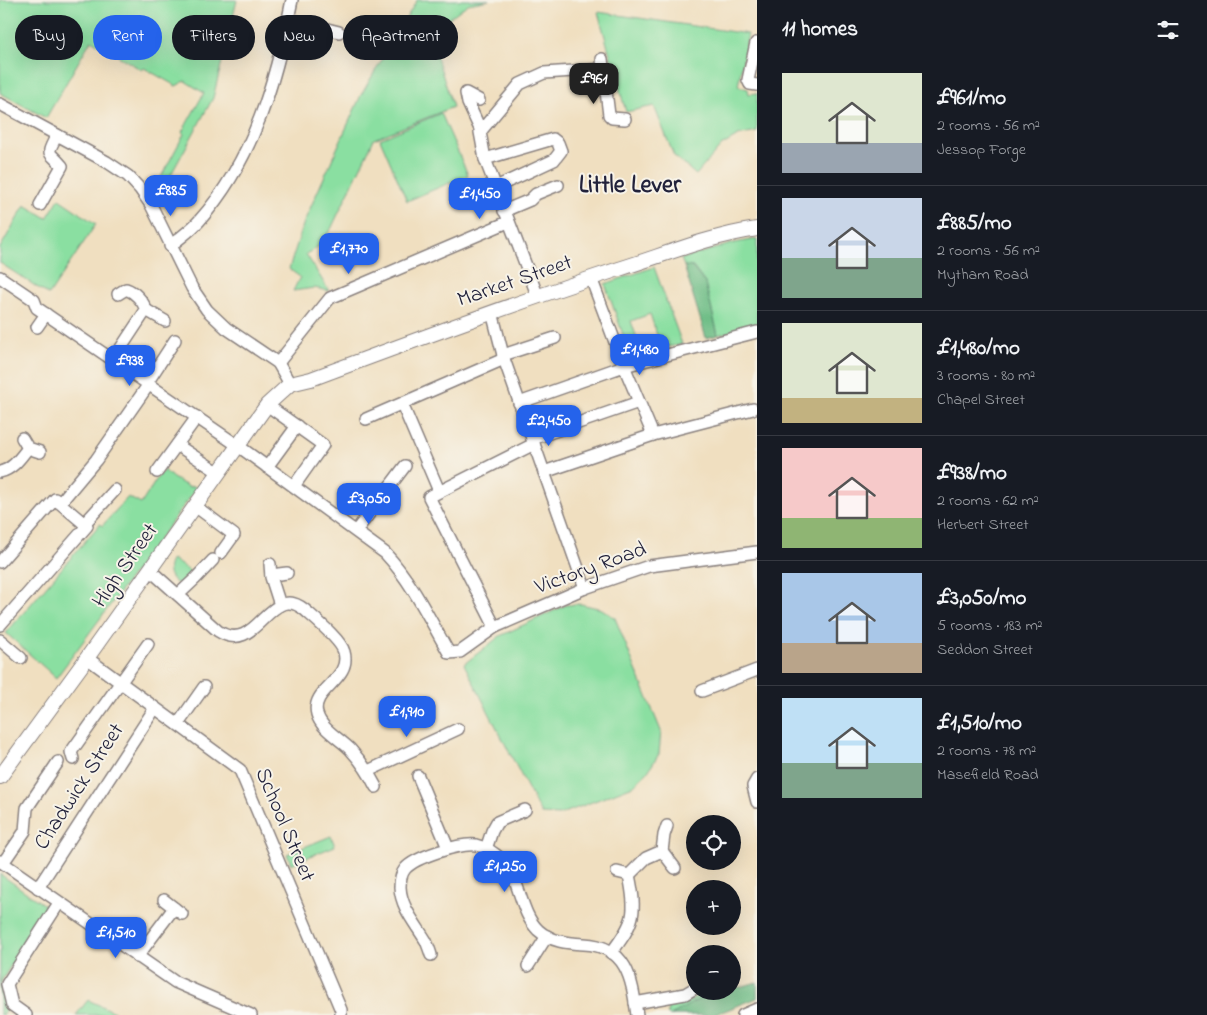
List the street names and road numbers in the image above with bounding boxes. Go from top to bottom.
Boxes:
street label: Market Street [453,247,577,317]
street label: High Street [85,517,168,616]
street label: Victory Road [530,534,652,605]
street label: Chadwick Street [27,717,133,857]
street label: School Street [246,763,323,888]

